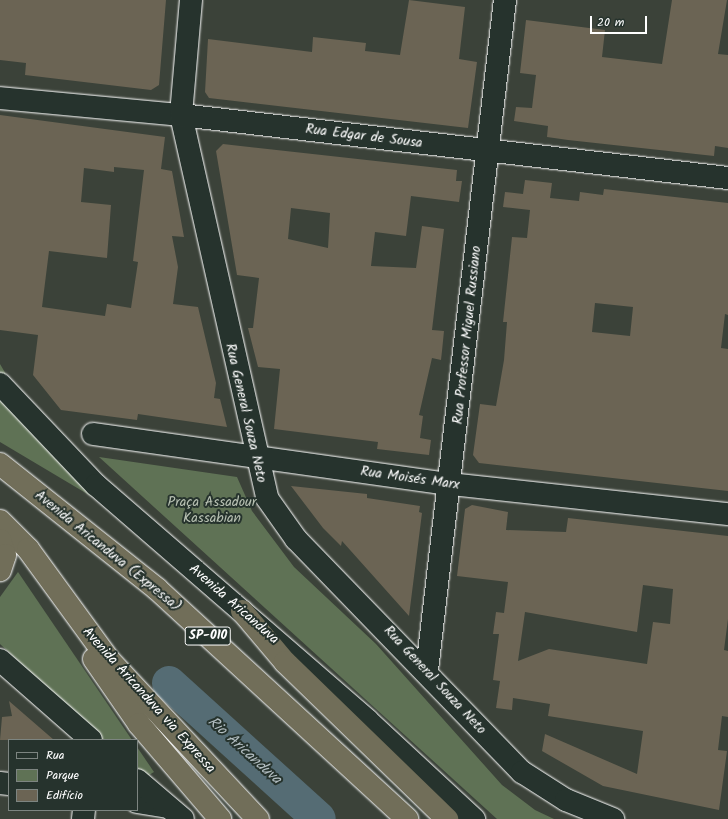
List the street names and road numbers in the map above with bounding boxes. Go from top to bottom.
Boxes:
street label: Rua Edgar de Sousa [305,120,423,152]
street label: Rua Professor Miguel Russiano [449,245,485,425]
street label: Rua General Souza Neto [222,342,270,484]
street label: Rua Moisés Marx [359,463,461,493]
street label: Avenida Aricanduva (Expressa) [31,487,185,615]
street label: Avenida Aricanduva [186,560,282,648]
street label: Rua General Souza Neto [380,622,490,738]
street label: Avenida Aricanduva via Expressa [79,623,219,777]
road number: SP-010 [184,625,232,647]

